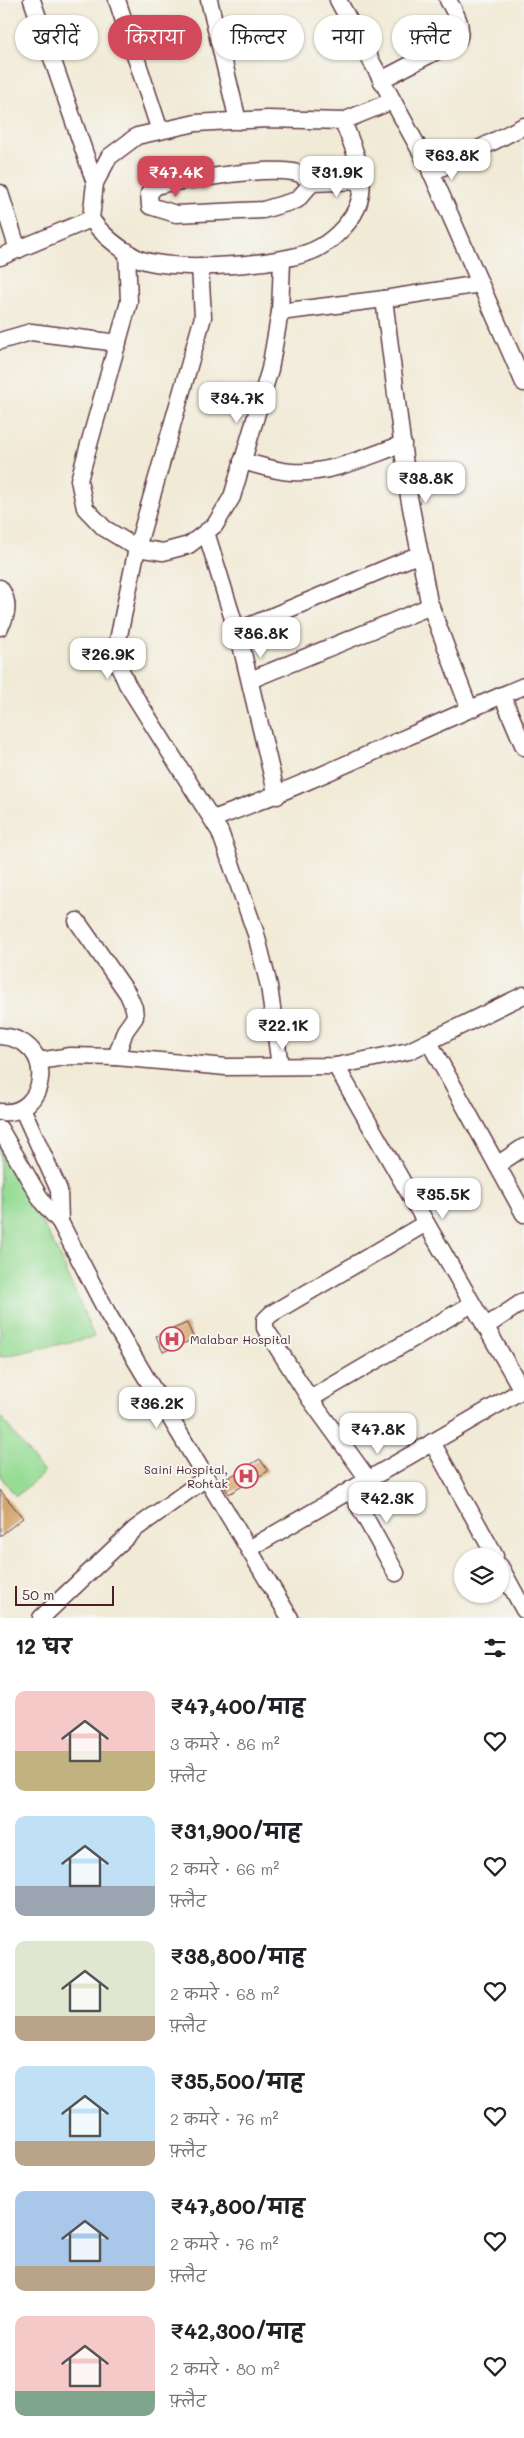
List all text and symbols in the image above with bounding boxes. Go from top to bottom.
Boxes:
chip: खरीदें [15,15,98,60]
chip: किराया [108,15,202,60]
chip: फ़िल्टर [212,15,304,60]
chip: नया [314,15,382,60]
chip: फ़्लैट [392,15,469,60]
pin: ₹63.8K [411,138,493,181]
text: ₹63.8K [424,144,480,165]
pin: ₹47.4K [135,156,217,198]
pin: ₹31.9K [296,156,378,198]
text: ₹47.4K [148,161,204,182]
text: ₹31.9K [311,161,363,182]
pin: ₹34.7K [196,382,278,424]
text: ₹34.7K [210,387,264,408]
pin: ₹38.8K [385,462,467,504]
text: ₹38.8K [398,467,454,488]
pin: ₹86.8K [220,616,302,659]
text: ₹86.8K [233,622,289,643]
pin: ₹26.9K [67,638,149,680]
text: ₹26.9K [81,643,135,664]
pin: ₹22.1K [242,1008,324,1051]
text: ₹22.1K [257,1014,309,1035]
pin: ₹35.5K [402,1178,484,1220]
text: ₹35.5K [416,1183,470,1204]
hospital icon: Malabar Hospital [159,1326,185,1352]
place label: Malabar Hospital [190,1331,291,1347]
pin: ₹36.2K [116,1386,198,1429]
text: ₹36.2K [130,1392,184,1413]
pin: ₹47.8K [337,1412,419,1455]
text: ₹47.8K [350,1418,406,1439]
place label: Saini Hospital, Rohtak [144,1461,228,1491]
hospital icon: Saini Hospital, Rohtak [233,1463,259,1489]
pin: ₹42.3K [346,1482,428,1524]
text: ₹42.3K [360,1487,414,1508]
map controls [454,1548,509,1603]
button: layers [454,1548,509,1603]
scale bar [15,1583,114,1606]
text: 50 m [22,1585,54,1604]
text: 12 घर [15,1632,72,1659]
icon: filters [481,1634,509,1662]
text: ₹47,400/माह [170,1692,305,1719]
icon: home [55,1711,115,1771]
icon: heart [481,1727,509,1755]
text: 3 कमरे · 86 m² [170,1733,280,1754]
text: फ़्लैट [170,1765,206,1786]
text: ₹31,900/माह [170,1817,301,1844]
icon: home [55,1836,115,1896]
icon: heart [481,1852,509,1880]
text: 2 कमरे · 66 m² [170,1858,279,1879]
text: फ़्लैट [170,1890,206,1911]
text: ₹38,800/माह [170,1942,305,1969]
icon: home [55,1961,115,2021]
icon: heart [481,1977,509,2005]
text: 2 कमरे · 68 m² [170,1983,279,2004]
text: फ़्लैट [170,2015,206,2036]
text: ₹35,500/माह [170,2067,304,2094]
icon: home [55,2086,115,2146]
icon: heart [481,2102,509,2130]
text: 2 कमरे · 76 m² [170,2108,279,2129]
text: फ़्लैट [170,2140,206,2161]
text: ₹47,800/माह [170,2192,305,2219]
icon: home [55,2211,115,2271]
icon: heart [481,2227,509,2255]
text: 2 कमरे · 76 m² [170,2233,279,2254]
text: फ़्लैट [170,2265,206,2286]
text: ₹42,300/माह [170,2317,304,2344]
icon: home [55,2336,115,2396]
icon: heart [481,2352,509,2380]
text: 2 कमरे · 80 m² [170,2358,280,2379]
text: फ़्लैट [170,2390,206,2411]

